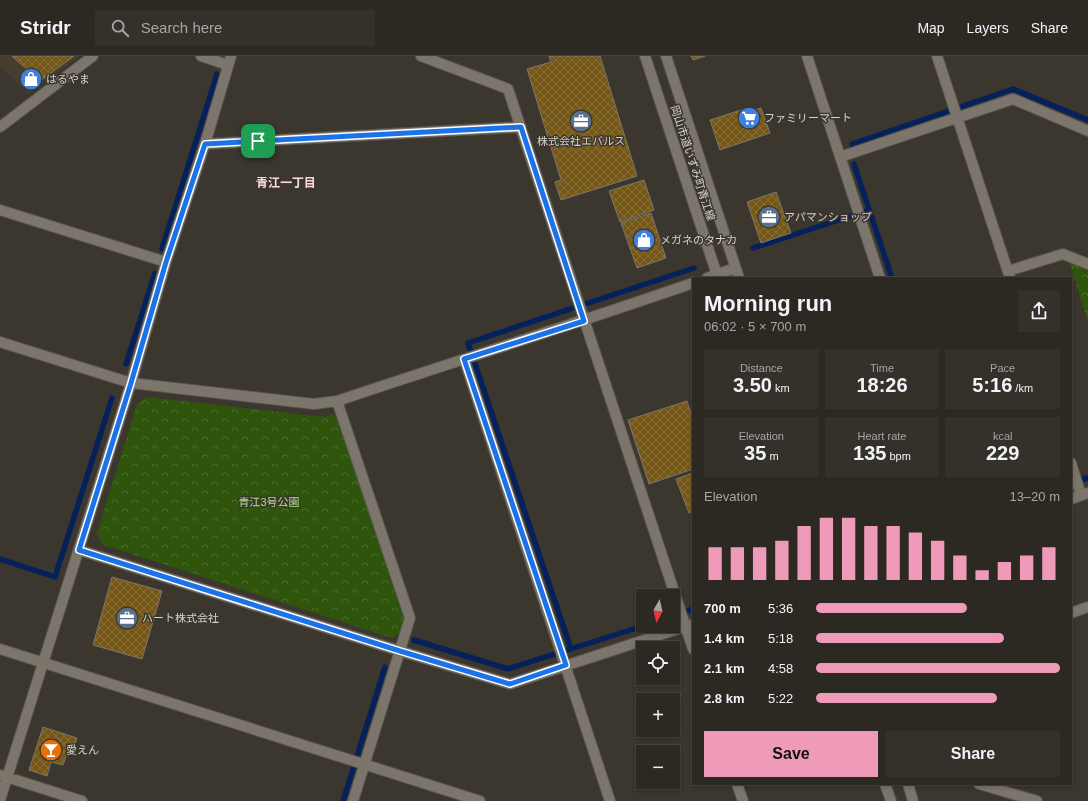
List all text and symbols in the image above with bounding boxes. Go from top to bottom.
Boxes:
search box [95,10,375,46]
text: Stridr [20,17,71,38]
icon: search [109,17,131,39]
text: Search here [141,19,222,36]
text: Map [917,20,945,36]
text: Layers [967,20,1009,36]
text: Share [1031,20,1068,36]
shop icon: はるやま [18,66,44,92]
place label: はるやま [46,73,90,85]
street label: 岡山市道いずみ町青江線 [669,104,717,222]
supermarket icon: ファミリーマート [736,105,762,131]
office icon: 株式会社エバルス [568,108,594,134]
place label: ファミリーマート [764,112,852,124]
pin [241,124,275,158]
icon: arrive [247,130,269,152]
place label: 株式会社エバルス [537,135,625,147]
district label: 青江一丁目 [256,176,316,190]
office icon: アパマンショップ [756,204,782,230]
place label: アパマンショップ [784,211,872,223]
shop icon: メガネのタナカ [631,227,657,253]
place label: メガネのタナカ [660,234,737,246]
button: share [1018,290,1060,332]
text: Morning run [704,291,832,316]
text: 06:02 · 5 × 700 m [704,319,806,334]
text: Distance [740,362,783,374]
text: Time [870,362,894,374]
text: Pace [990,362,1015,374]
text: 3.50 [733,374,772,396]
text: 18:26 [856,374,908,396]
text: 5:16 [972,374,1012,396]
text: km [772,382,790,394]
text: /km [1012,382,1033,394]
text: Elevation [739,430,784,442]
text: Heart rate [858,430,906,442]
text: kcal [993,430,1012,442]
text: 35 [744,442,766,464]
text: 135 [853,442,886,464]
text: 229 [986,442,1019,464]
text: m [766,450,779,462]
text: bpm [886,450,911,462]
text: Elevation [704,489,757,504]
text: 13–20 m [1009,489,1060,504]
park label: 青江3号公園 [238,496,300,508]
north arrow [636,589,680,633]
map controls [636,589,680,789]
text: 700 m [704,601,741,616]
text: 5:36 [768,601,793,616]
office icon: ハート株式会社 [114,605,140,631]
place label: ハート株式会社 [142,612,219,624]
text: 1.4 km [704,631,744,646]
text: 5:18 [768,631,793,646]
button: locate [636,641,680,685]
text: 2.1 km [704,661,744,676]
text: 4:58 [768,661,793,676]
text: 2.8 km [704,691,744,706]
text: 5:22 [768,691,793,706]
button: + [636,693,680,737]
button: Save [704,731,878,777]
button: Share [886,731,1060,777]
bar icon: 愛えん [38,737,64,763]
place label: 愛えん [66,744,99,756]
button: − [636,745,680,789]

